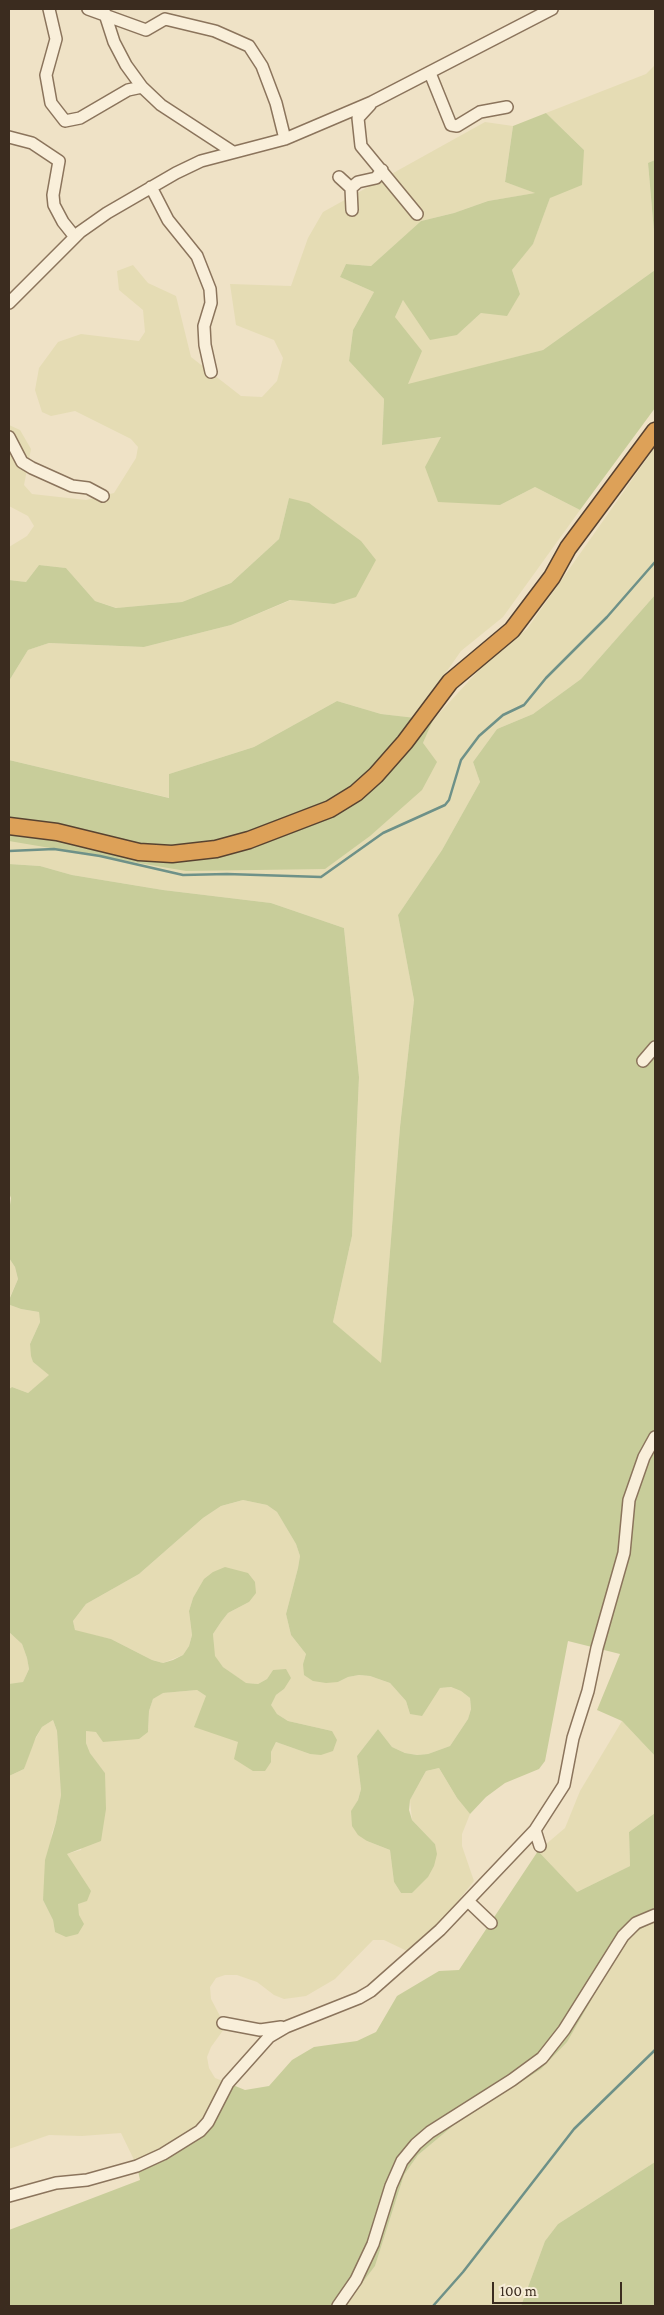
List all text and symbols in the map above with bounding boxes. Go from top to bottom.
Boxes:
scale bar [494,2272,624,2304]
text: 100 m [500,2283,537,2299]

